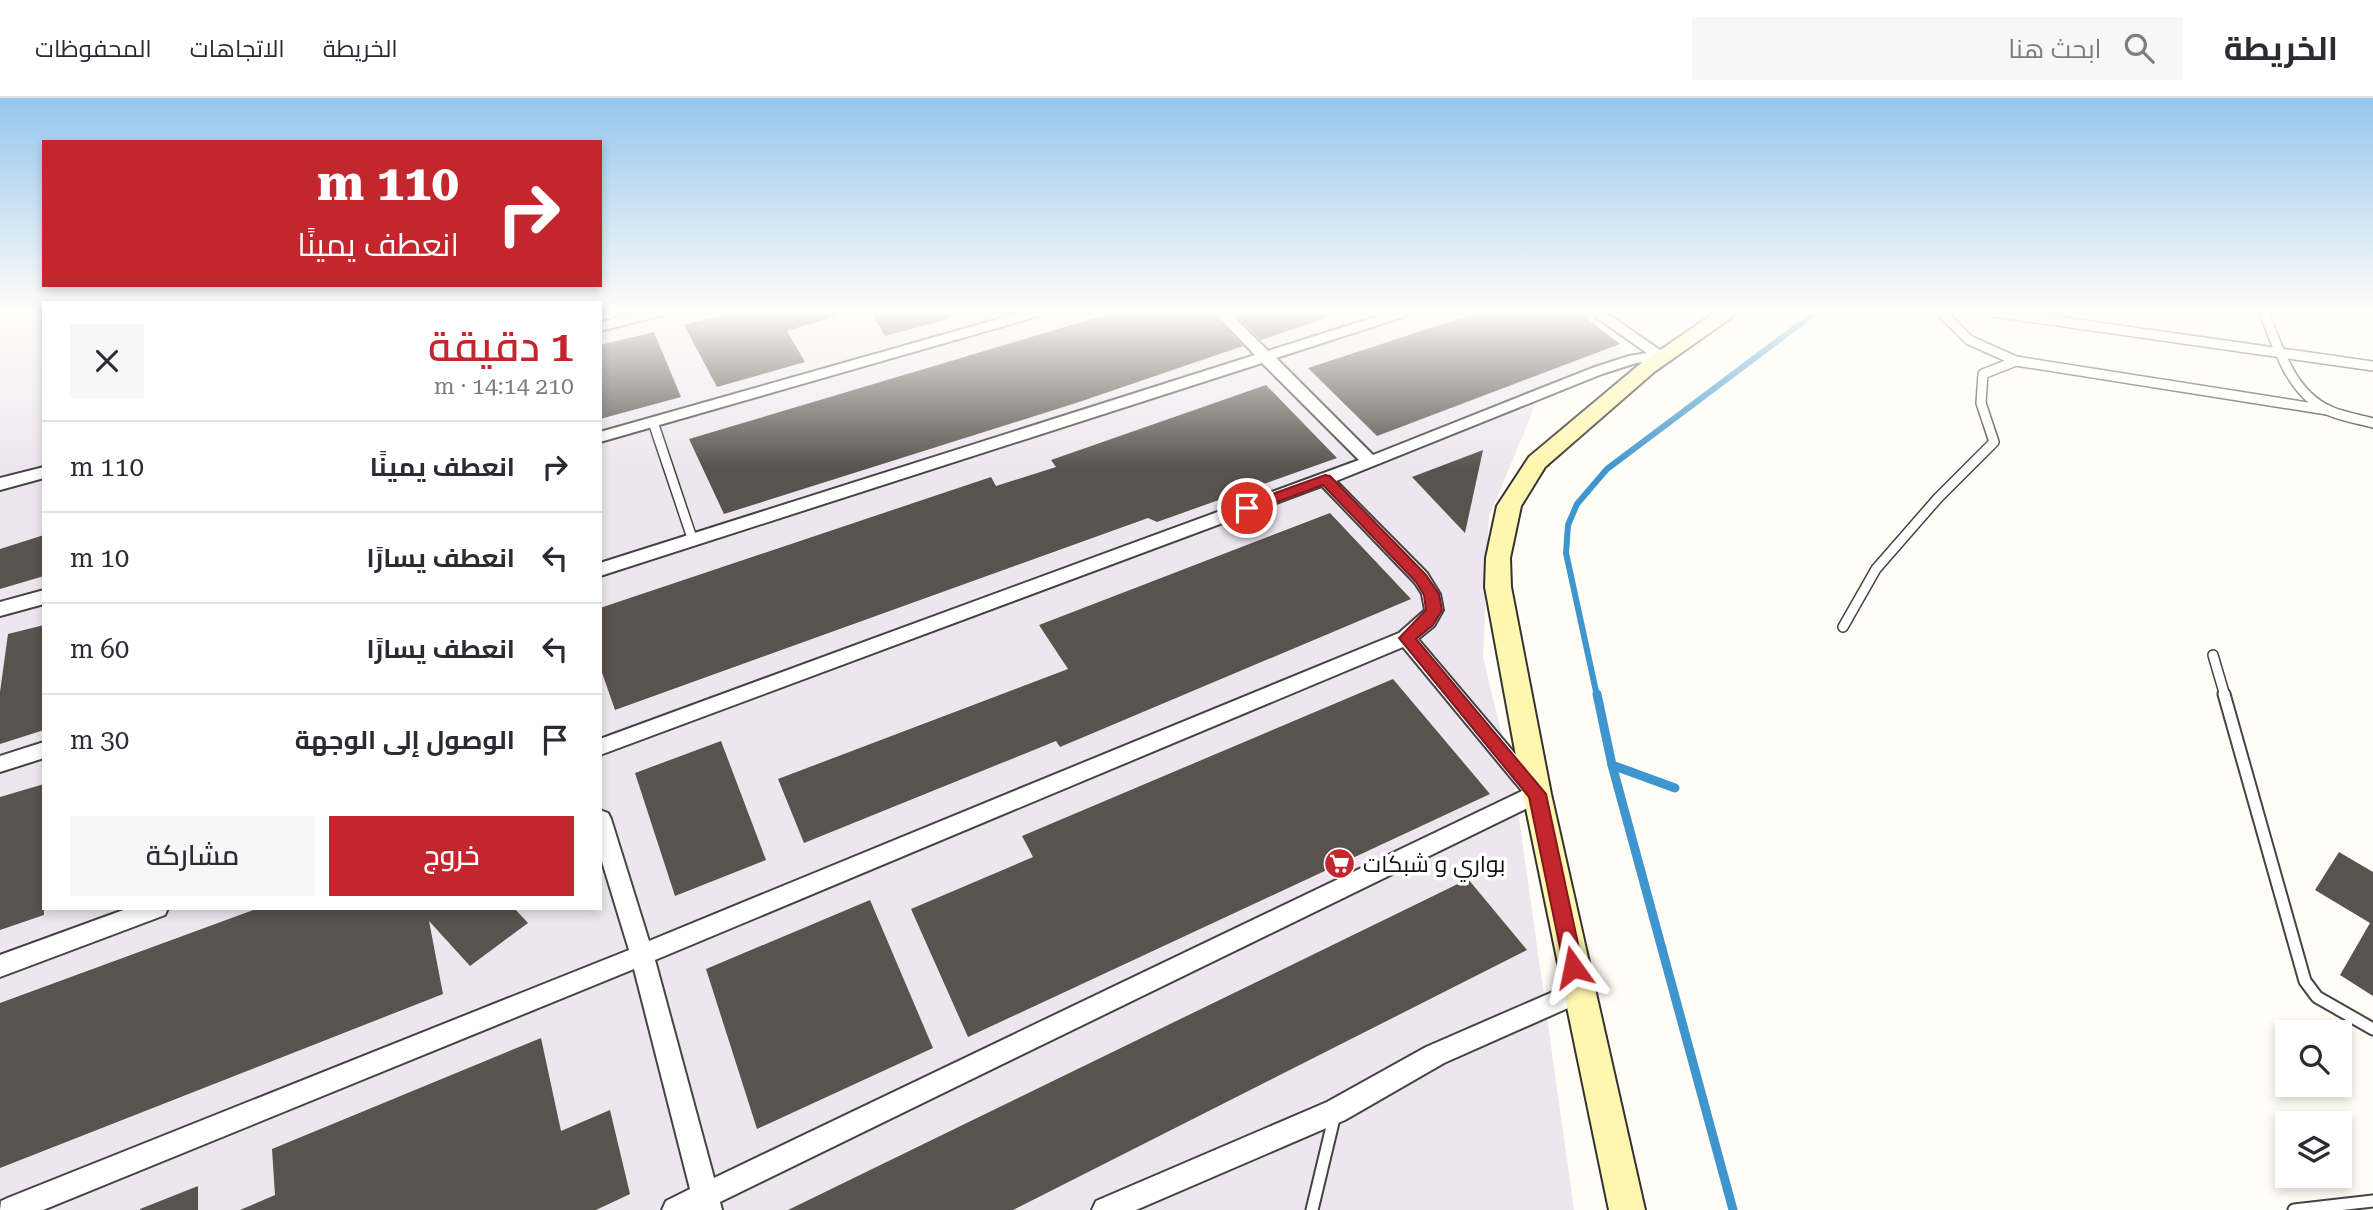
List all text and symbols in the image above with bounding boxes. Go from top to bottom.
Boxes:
search box [1692,17,2182,80]
icon: search [2120,29,2158,67]
text: الخريطة [2224,29,2338,68]
text: ابحث هنا [2008,34,2102,64]
text: المحفوظات [35,35,152,63]
text: الاتجاهات [190,35,285,63]
text: الخريطة [323,35,398,63]
text: 110 m [317,155,459,212]
icon: right [483,168,574,259]
text: انعطف يمينًا [297,226,459,264]
text: 1 دقيقة [428,322,574,371]
button: close [70,324,144,398]
text: 210 m · 14:14 [434,373,574,400]
icon: right [536,448,574,486]
text: 110 m [70,452,144,482]
text: انعطف يمينًا [370,452,515,482]
pin [1217,478,1277,538]
icon: arrive [1228,489,1266,527]
icon: left [536,539,574,577]
text: 10 m [70,543,129,573]
text: انعطف يسارًا [367,543,515,573]
icon: left [536,630,574,668]
text: 60 m [70,634,129,664]
text: انعطف يسارًا [367,634,515,664]
icon: arrive [536,721,574,759]
text: 30 m [70,725,129,755]
text: الوصول إلى الوجهة [295,725,515,755]
button: مشاركة [70,816,315,896]
button: خروج [329,816,574,896]
supermarket icon: بواري و شبكات [1323,847,1357,881]
place label: بواري و شبكات [1363,851,1505,882]
position arrow [1536,930,1610,1004]
map controls [2275,1020,2352,1188]
button: search [2275,1020,2352,1097]
button: layers [2275,1111,2352,1188]

